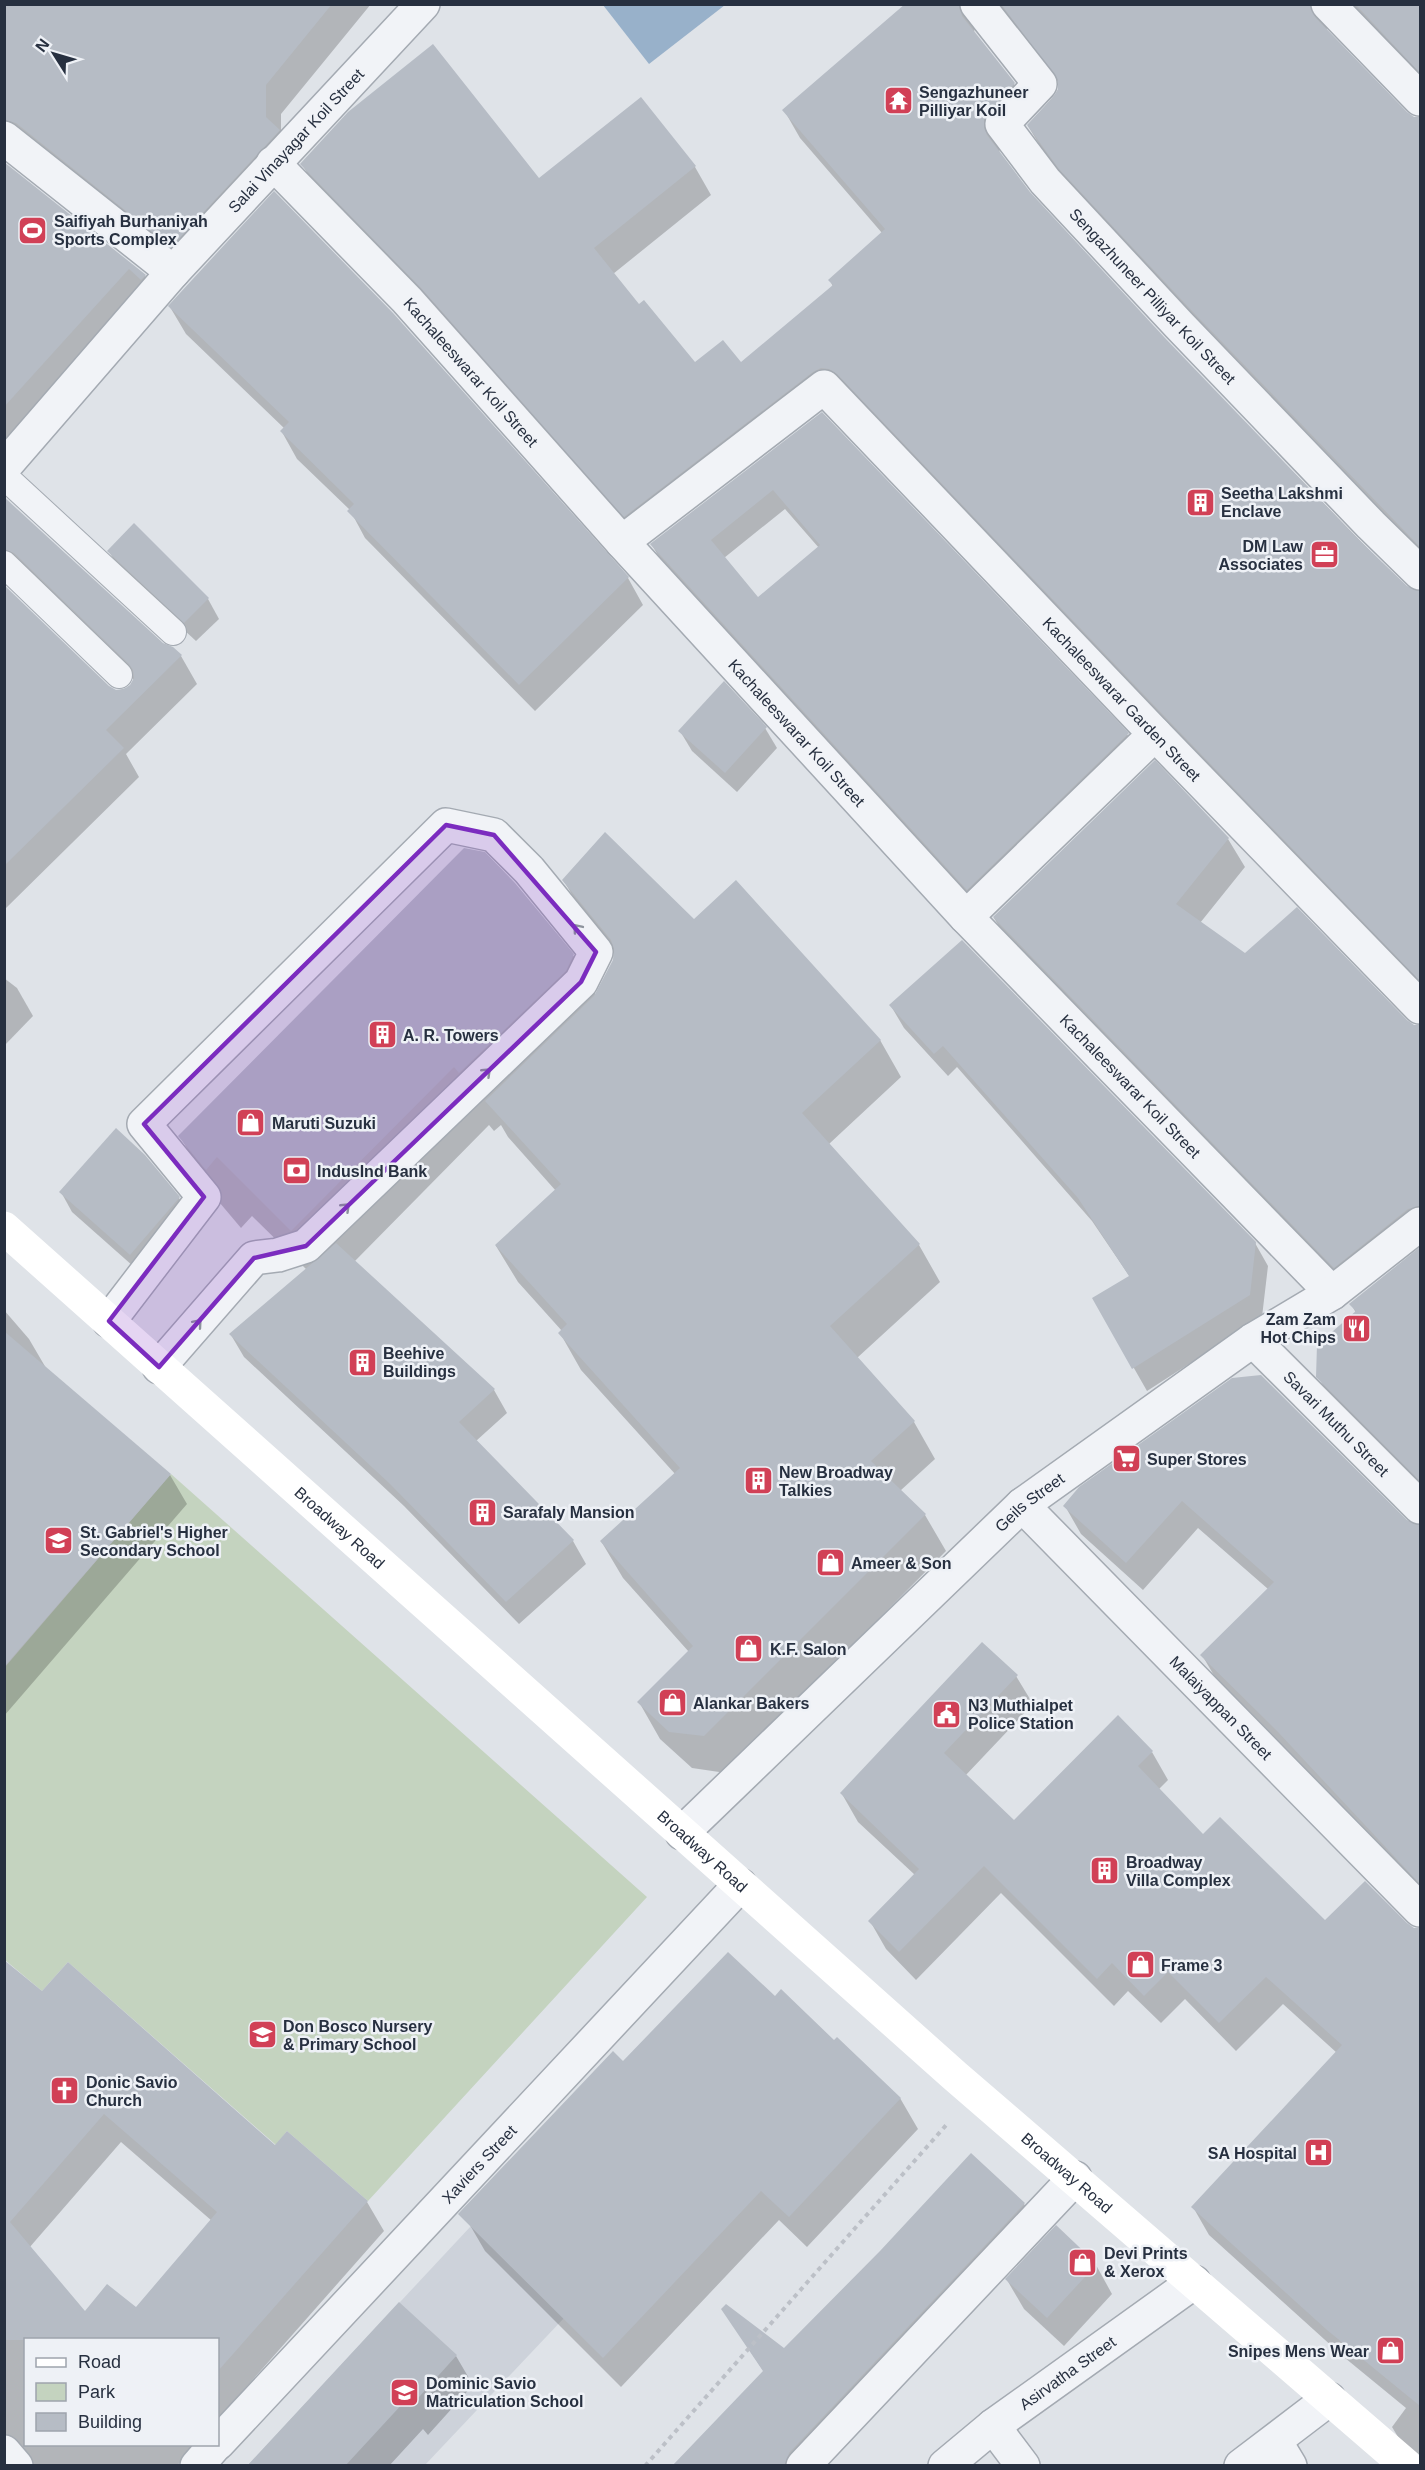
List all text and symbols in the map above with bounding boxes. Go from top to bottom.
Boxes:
north arrow [24,24,84,84]
text: N [32,36,53,55]
street label: Salai Vinayagar Koil Street [225,65,367,216]
place label: Sengazhuneer Pilliyar Koil [919,84,1028,119]
temple icon: Sengazhuneer Pilliyar Koil [882,85,914,117]
street label: Sengazhuneer Pilliyar Koil Street [1066,205,1239,388]
place label: Saifiyah Burhaniyah Sports Complex [54,213,208,248]
sports icon: Saifiyah Burhaniyah Sports Complex [17,214,49,246]
street label: Kachaleeswarar Koil Street [401,294,542,450]
place label: Seetha Lakshmi Enclave [1221,485,1343,520]
building icon: Seetha Lakshmi Enclave [1184,486,1216,518]
place label: DM Law Associates [1219,538,1304,573]
office icon: DM Law Associates [1308,539,1340,571]
street label: Kachaleeswarar Garden Street [1040,614,1204,785]
street label: Kachaleeswarar Koil Street [725,656,869,810]
one-way arrow [573,924,584,935]
street label: Kachaleeswarar Koil Street [1057,1011,1204,1161]
building icon: A. R. Towers [366,1019,398,1051]
place label: A. R. Towers [403,1027,499,1044]
one-way arrow [480,1069,491,1080]
shop icon: Maruti Suzuki [235,1107,267,1139]
place label: Maruti Suzuki [272,1115,376,1132]
bank icon: IndusInd Bank [280,1155,312,1187]
place label: IndusInd Bank [317,1163,427,1180]
one-way arrow [340,1203,350,1214]
place label: Zam Zam Hot Chips [1260,1311,1336,1346]
restaurant icon: Zam Zam Hot Chips [1341,1312,1373,1344]
one-way arrow [190,1319,201,1330]
place label: Beehive Buildings [383,1345,456,1380]
building icon: Beehive Buildings [346,1346,378,1378]
street label: Savari Muthu Street [1280,1367,1393,1480]
supermarket icon: Super Stores [1110,1443,1142,1475]
place label: Super Stores [1147,1451,1247,1468]
place label: New Broadway Talkies [779,1464,893,1499]
building icon: New Broadway Talkies [742,1465,774,1497]
street label: Geils Street [991,1469,1068,1535]
street label: Broadway Road [292,1483,388,1572]
building icon: Sarafaly Mansion [466,1496,498,1528]
place label: Sarafaly Mansion [503,1504,635,1521]
place label: St. Gabriel's Higher Secondary School [80,1524,228,1559]
school or university icon: St. Gabriel's Higher Secondary School [43,1525,75,1557]
shop icon: Ameer & Son [814,1547,846,1579]
place label: Ameer & Son [851,1555,951,1572]
shop icon: K.F. Salon [733,1633,765,1665]
place label: K.F. Salon [770,1641,846,1658]
street label: Malaiyappan Street [1167,1652,1276,1763]
shop icon: Alankar Bakers [656,1687,688,1719]
place label: Alankar Bakers [693,1695,810,1712]
place label: N3 Muthialpet Police Station [968,1697,1074,1732]
public building icon: N3 Muthialpet Police Station [931,1698,963,1730]
street label: Broadway Road [654,1807,751,1895]
place label: Broadway Villa Complex [1126,1854,1231,1889]
building icon: Broadway Villa Complex [1089,1855,1121,1887]
shop icon: Frame 3 [1124,1949,1156,1981]
place label: Frame 3 [1161,1957,1222,1974]
place label: Don Bosco Nursery & Primary School [283,2018,432,2053]
school or university icon: Don Bosco Nursery & Primary School [246,2019,278,2051]
place label: Donic Savio Church [86,2074,178,2109]
church icon: Donic Savio Church [49,2075,81,2107]
street label: Xaviers Street [438,2121,520,2207]
street label: Broadway Road [1018,2129,1116,2216]
hospital icon: SA Hospital [1302,2137,1334,2169]
place label: SA Hospital [1208,2145,1297,2162]
place label: Devi Prints & Xerox [1104,2245,1188,2280]
shop icon: Devi Prints & Xerox [1067,2246,1099,2278]
street label: Asirvatha Street [1016,2332,1119,2413]
shop icon: Snipes Mens Wear [1374,2335,1406,2367]
legend [24,2338,219,2446]
place label: Snipes Mens Wear [1228,2343,1369,2360]
text: Road [78,2352,121,2372]
place label: Dominic Savio Matriculation School [426,2375,583,2410]
school or university icon: Dominic Savio Matriculation School [389,2376,421,2408]
text: Park [78,2382,116,2402]
text: Building [78,2412,142,2432]

